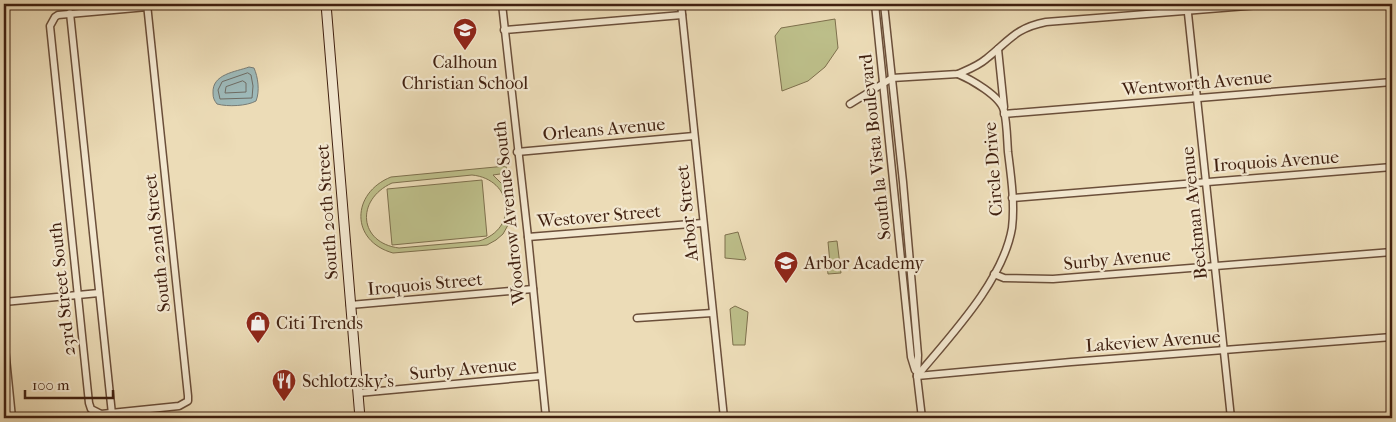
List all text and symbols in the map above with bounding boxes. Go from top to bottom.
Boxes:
school or university icon: Calhoun Christian School [452,17,478,51]
place label: Calhoun Christian School [402,52,528,94]
street label: South la Vista Boulevard [855,53,896,241]
street label: Wentworth Avenue [1120,66,1273,101]
street label: Orleans Avenue [542,114,666,145]
street label: Woodrow Avenue South [489,120,530,307]
street label: Circle Drive [980,121,1007,217]
street label: South 20th Street [312,143,343,280]
street label: Beckman Avenue [1177,145,1212,280]
street label: Iroquois Avenue [1212,147,1340,176]
street label: Arbor Street [672,163,703,263]
street label: South 22nd Street [140,172,175,313]
street label: Westover Street [535,201,662,232]
street label: 23rd Street South [45,221,80,357]
street label: Surby Avenue [1063,244,1172,275]
school or university icon: Arbor Academy [773,250,799,284]
place label: Arbor Academy [803,253,925,274]
street label: Iroquois Street [367,269,484,300]
shop icon: Citi Trends [245,310,271,344]
place label: Citi Trends [276,313,363,334]
street label: Lakeview Avenue [1085,326,1221,357]
street label: Surby Avenue [409,354,518,385]
scale bar [25,367,112,399]
restaurant icon: Schlotzsky's [271,368,297,402]
place label: Schlotzsky's [302,371,394,392]
text: 100 m [32,376,70,394]

